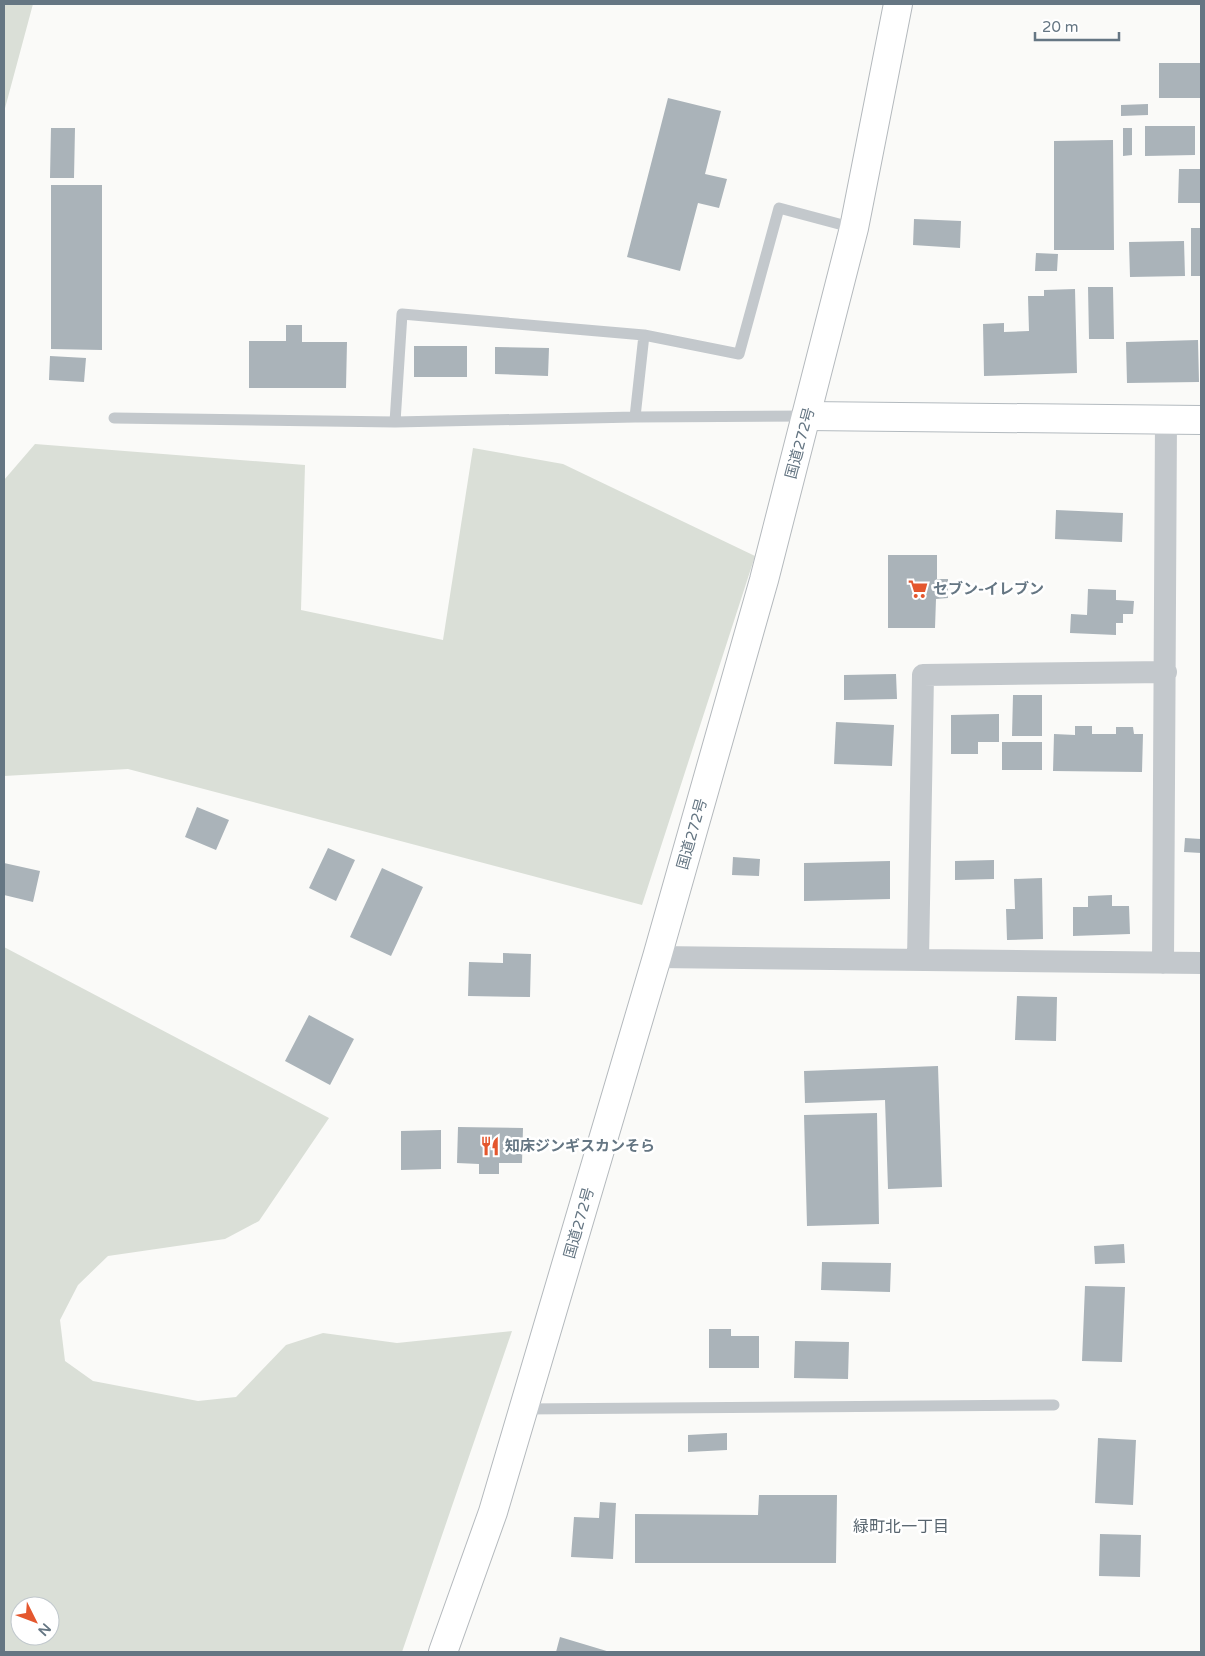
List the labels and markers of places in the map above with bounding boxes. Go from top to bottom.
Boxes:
supermarket icon: セブン-イレブン [907,578,929,600]
place label: セブン-イレブン [933,580,1044,598]
restaurant icon: 知床ジンギスカンそら [479,1135,501,1157]
place label: 知床ジンギスカンそら [505,1137,655,1155]

